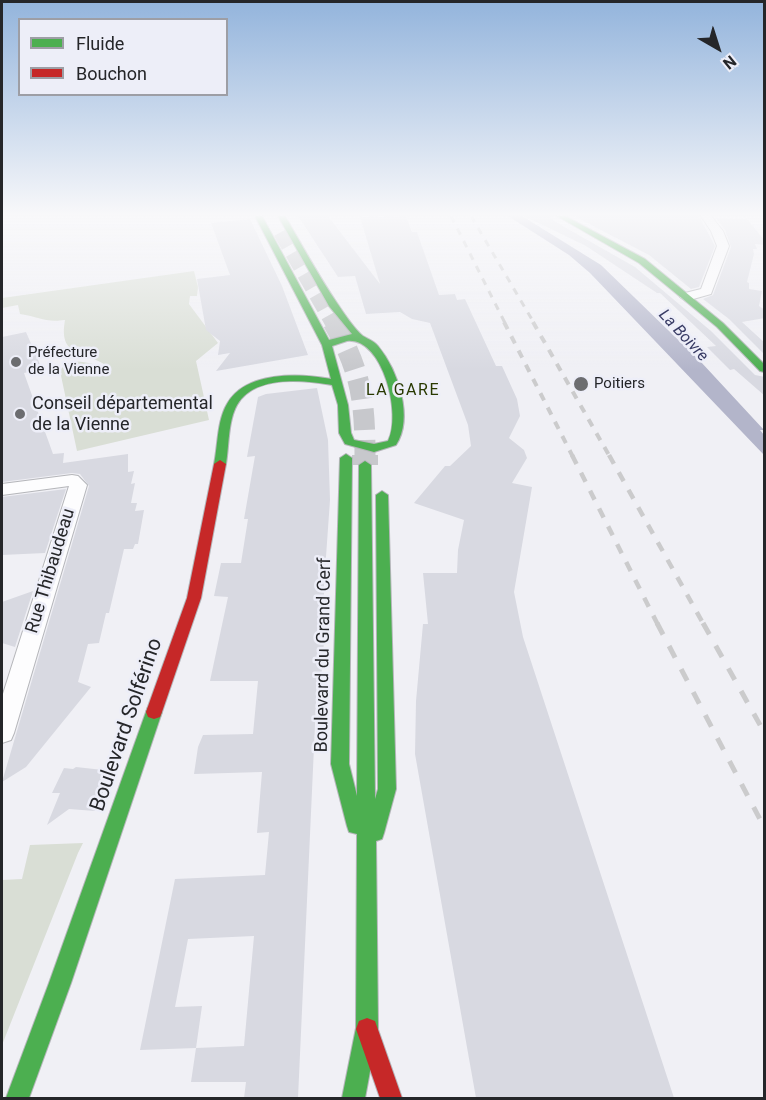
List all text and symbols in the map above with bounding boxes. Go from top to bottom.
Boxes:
legend [18,18,228,96]
north arrow [688,18,748,78]
text: Fluide [76,33,124,54]
text: N [719,51,740,73]
text: Bouchon [76,63,147,84]
water label: La Boivre [654,306,712,366]
place label: Préfecture de la Vienne [28,344,109,379]
marker: Préfecture de la Vienne [9,355,23,369]
marker: Poitiers [572,375,590,393]
place label: Poitiers [594,375,645,393]
district label: LA GARE [366,381,440,401]
place label: Conseil départemental de la Vienne [32,393,213,436]
marker: Conseil départemental de la Vienne [13,407,27,421]
street label: Rue Thibaudeau [22,506,80,636]
street label: Boulevard du Grand Cerf [312,557,336,753]
street label: Boulevard Solférino [86,635,168,815]

